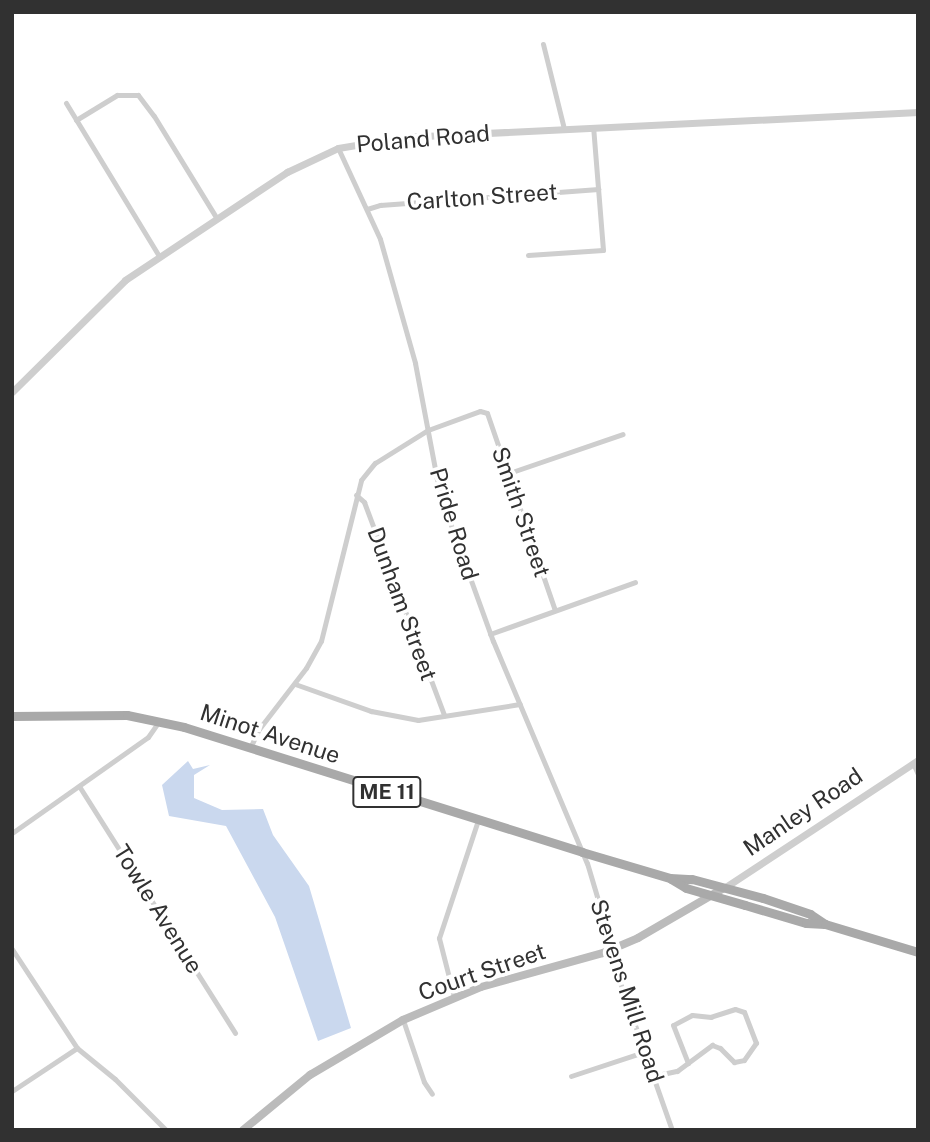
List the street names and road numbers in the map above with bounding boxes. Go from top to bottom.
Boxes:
street label: Poland Road [355,119,491,159]
street label: Carlton Street [406,178,558,216]
street label: Smith Street [486,443,556,581]
street label: Pride Road [424,464,484,584]
street label: Dunham Street [361,523,443,685]
street label: Minot Avenue [197,698,343,770]
street label: Manley Road [738,762,868,862]
road number: ME 11 [352,774,422,810]
street label: Towle Avenue [107,839,209,979]
street label: Stevens Mill Road [584,896,670,1086]
street label: Court Street [415,937,549,1007]

